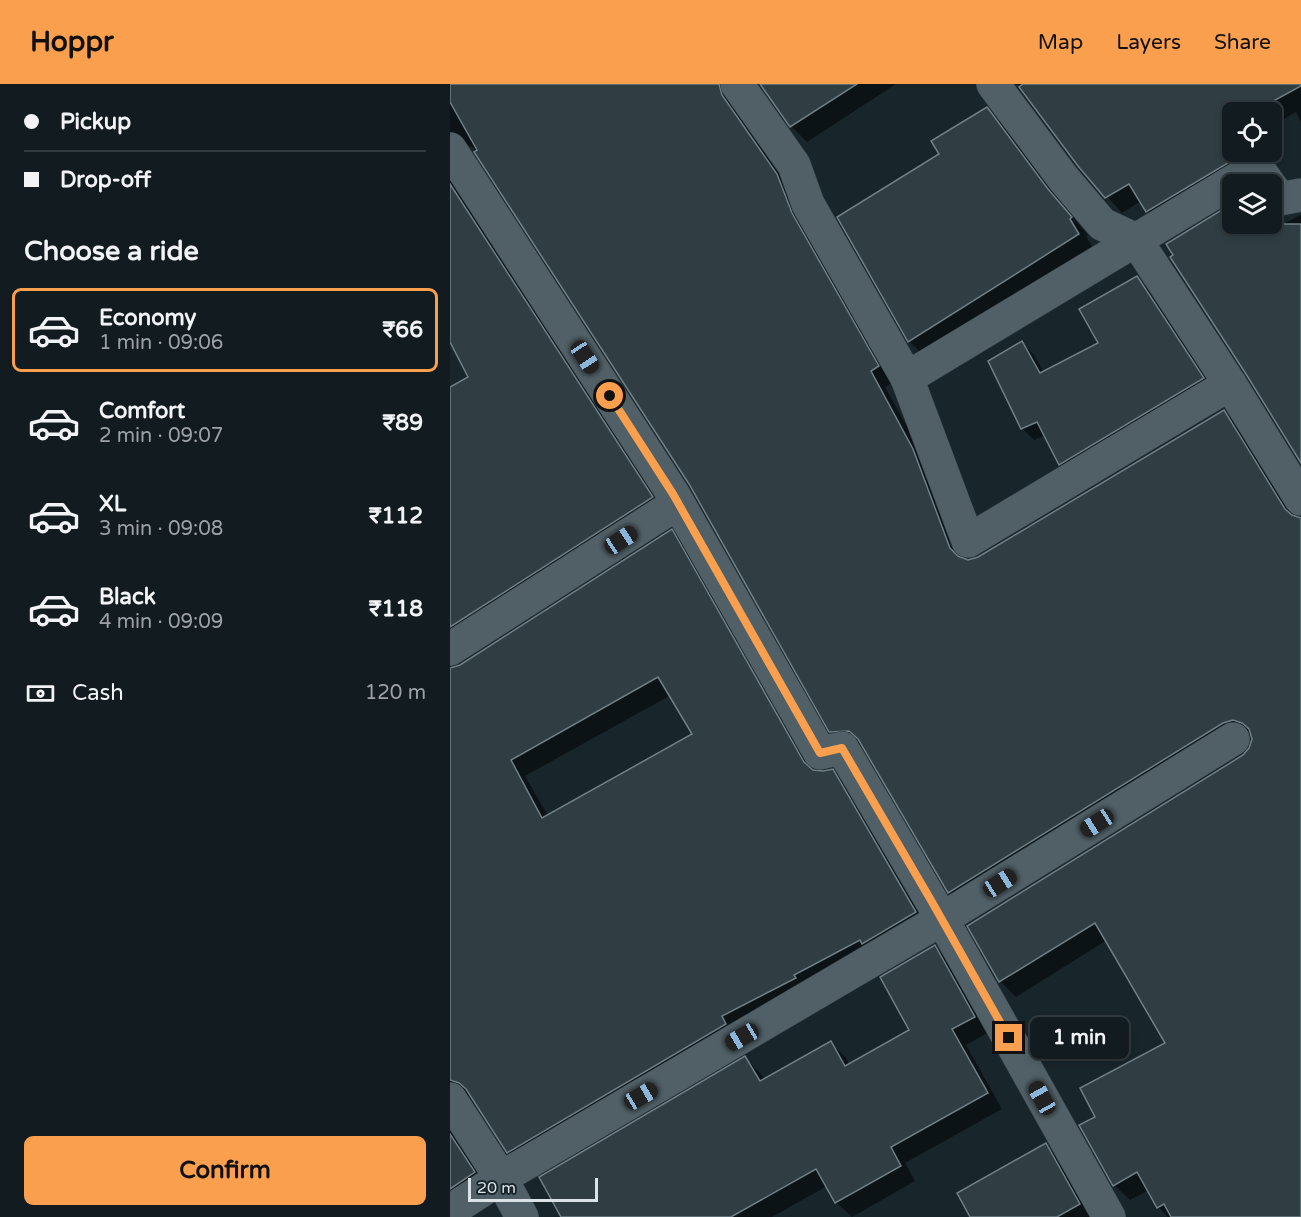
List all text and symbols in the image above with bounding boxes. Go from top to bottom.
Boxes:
text: Hoppr [30,25,114,59]
text: Map [1038,30,1083,55]
text: Layers [1116,30,1181,55]
text: Share [1214,30,1271,55]
map controls [1222,102,1282,234]
button: locate [1222,102,1282,162]
text: Pickup [60,109,131,135]
text: Drop-off [60,167,151,193]
button: layers [1222,174,1282,234]
text: Choose a ride [24,235,199,268]
icon: car [27,303,81,357]
text: Economy [99,305,196,331]
text: ₹66 [382,317,423,343]
text: 1 min · 09:06 [99,331,223,355]
car [568,337,602,377]
route start [596,382,623,409]
icon: car [27,396,81,450]
text: Comfort [99,398,185,424]
text: ₹89 [382,410,423,436]
text: 2 min · 09:07 [99,424,223,448]
icon: car [27,489,81,543]
text: XL [99,491,126,517]
text: ₹112 [369,503,423,529]
text: 3 min · 09:08 [99,517,223,541]
car [601,523,641,557]
icon: car [27,582,81,636]
text: Black [99,584,156,610]
text: ₹118 [369,596,423,622]
text: 4 min · 09:09 [99,610,223,634]
icon: cash [24,677,57,710]
text: Cash [72,680,124,706]
text: 120 m [365,681,426,705]
car [1077,806,1117,840]
car [980,866,1020,900]
callout: 1 min [1030,1017,1129,1059]
car [722,1020,762,1054]
route end [995,1024,1022,1051]
text: 1 min [1053,1026,1106,1050]
car [1025,1078,1059,1118]
car [621,1079,661,1113]
button: Confirm [24,1136,426,1205]
scale bar [468,1175,598,1202]
text: 20 m [477,1178,516,1198]

